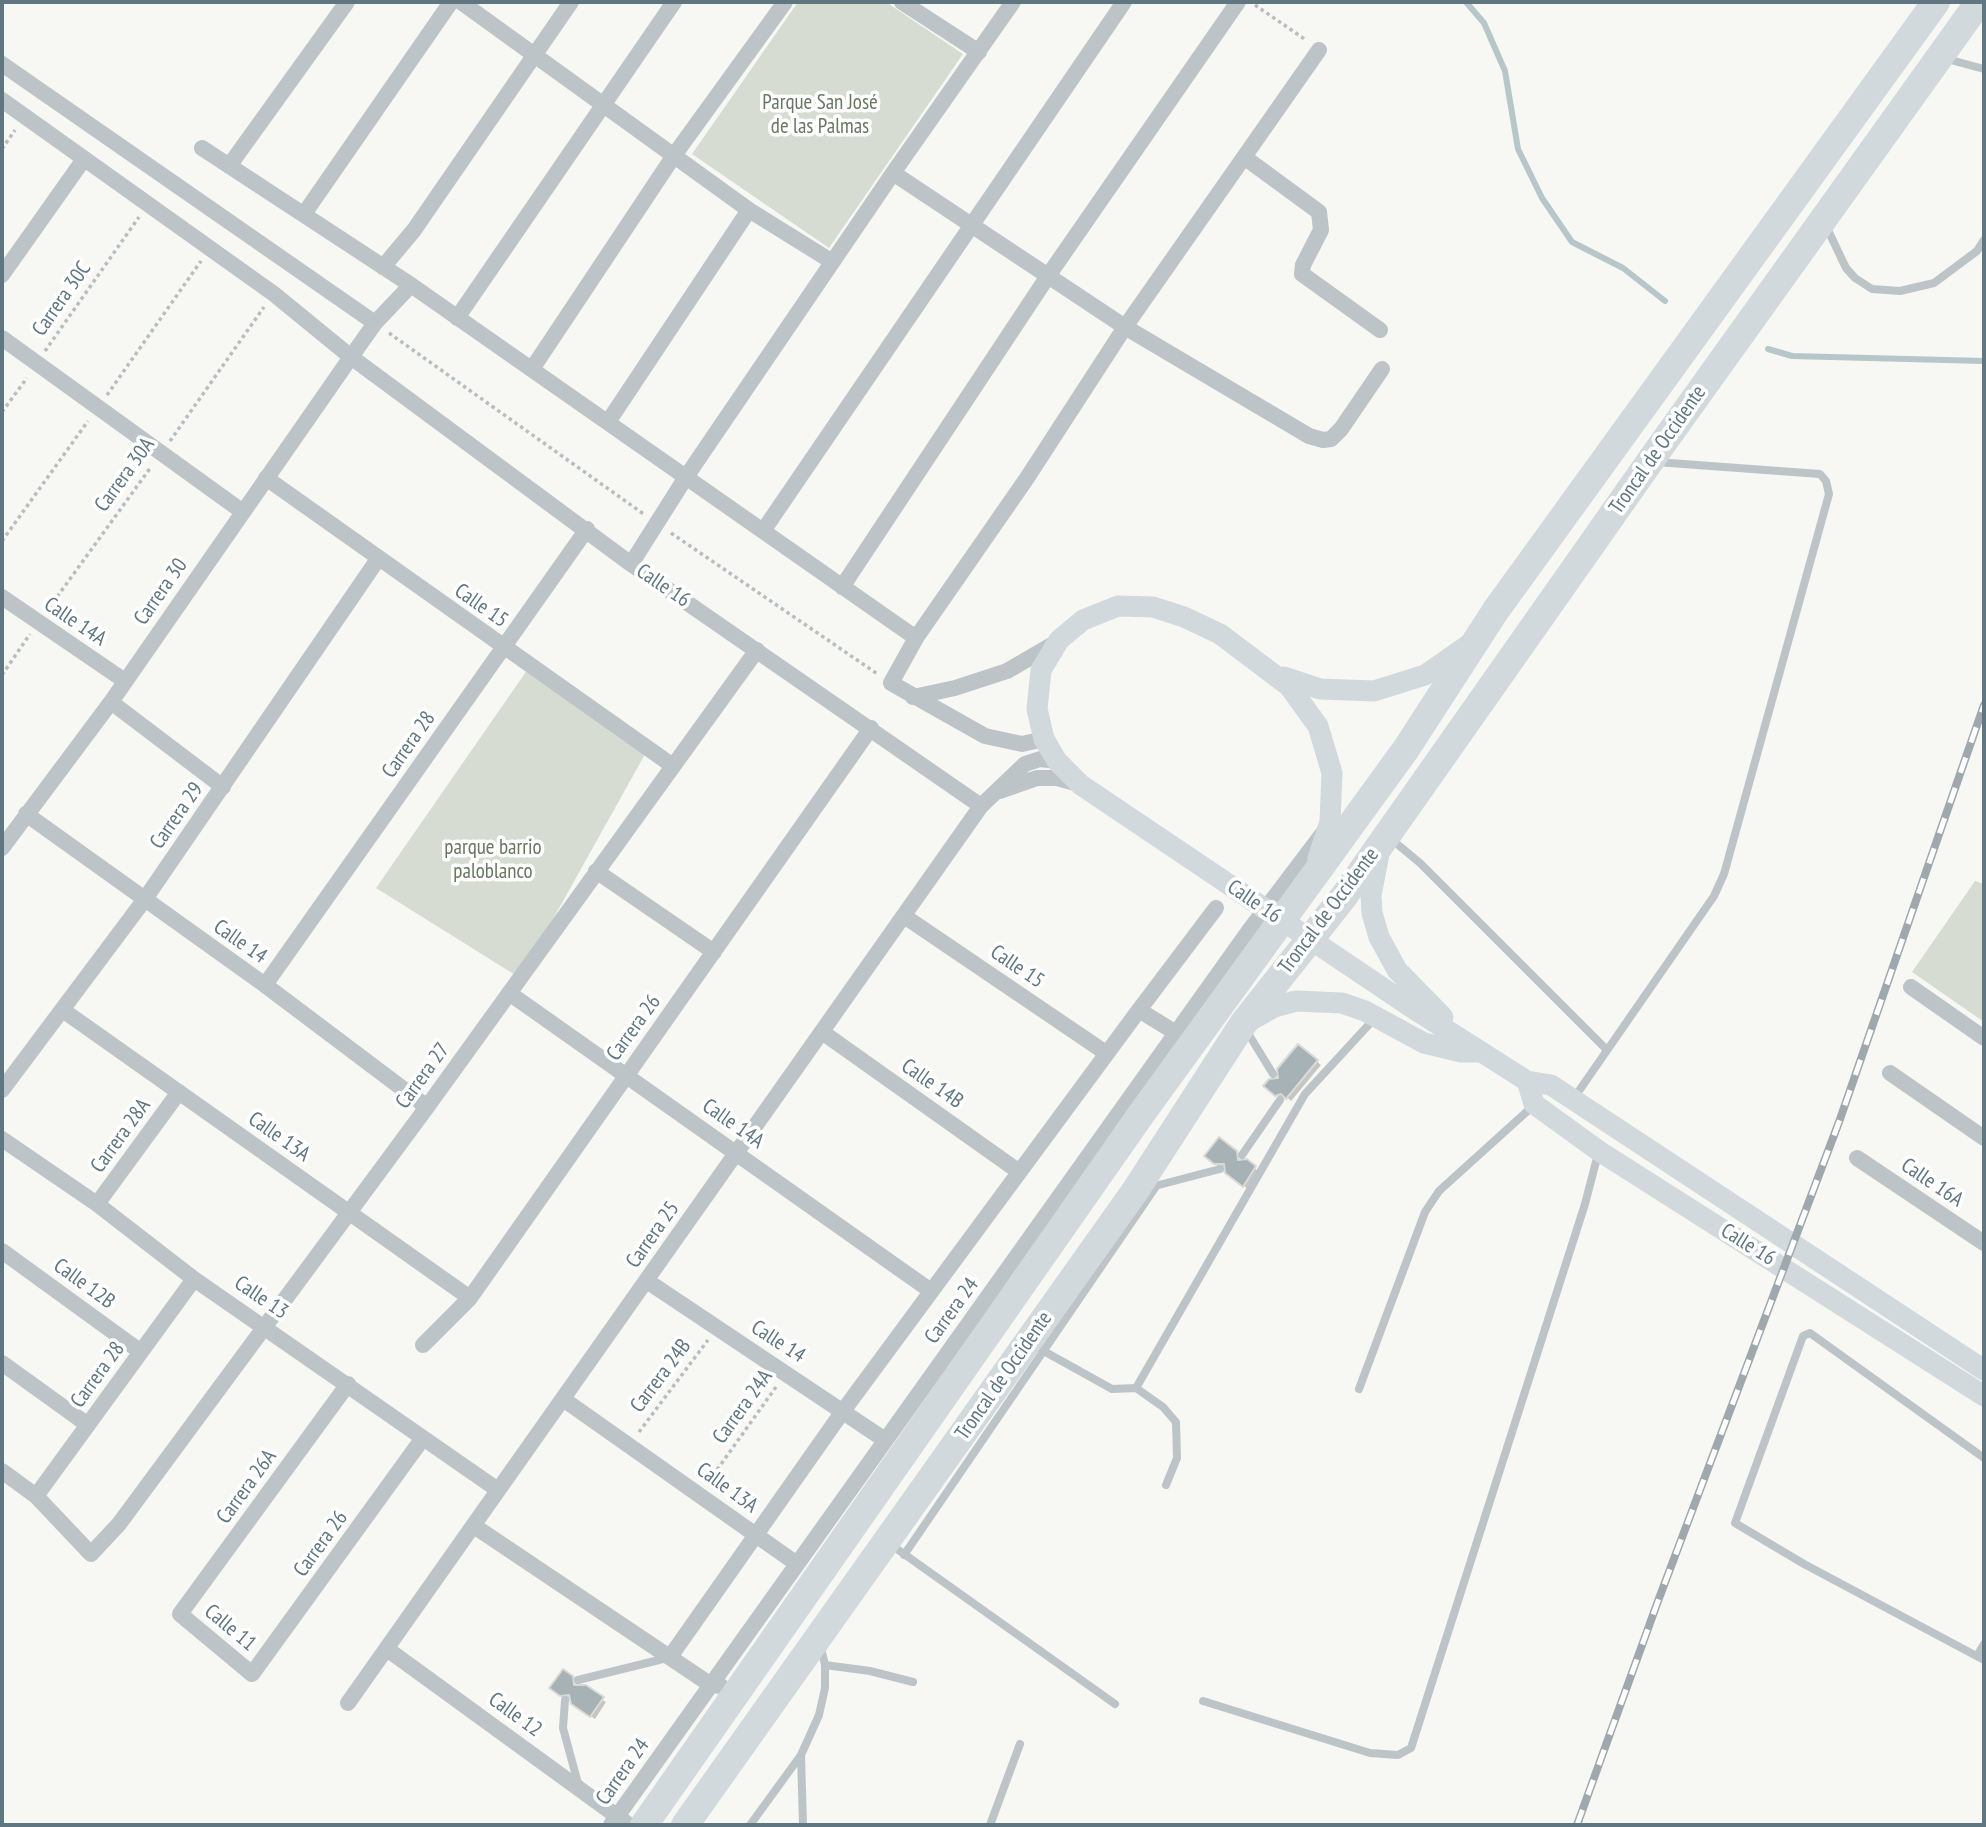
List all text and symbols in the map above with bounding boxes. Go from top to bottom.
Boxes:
park label: Parque San José de las Palmas [762,90,878,140]
street label: Carrera 30C [27,257,97,341]
street label: Troncal de Occidente [1604,381,1712,519]
street label: Carrera 30A [90,433,160,517]
street label: Carrera 30 [129,554,193,630]
street label: Calle 16 [631,559,695,613]
street label: Calle 15 [449,579,513,633]
street label: Calle 14A [39,592,111,652]
street label: Carrera 28 [377,707,441,783]
street label: Carrera 29 [145,778,209,854]
park label: parque barrio paloblanco [444,835,542,885]
street label: Troncal de Occidente [1273,843,1385,979]
street label: Calle 16 [1222,875,1286,929]
street label: Calle 14 [208,915,272,969]
street label: Calle 15 [985,940,1049,994]
street label: Carrera 26 [602,990,666,1066]
street label: Carrera 27 [391,1038,455,1114]
street label: Calle 14B [896,1054,968,1114]
street label: Carrera 28A [86,1094,156,1178]
street label: Calle 14A [697,1094,769,1154]
street label: Calle 13A [243,1107,315,1167]
street label: Calle 16A [1896,1153,1968,1213]
street label: Carrera 25 [621,1197,685,1273]
street label: Calle 16 [1716,1219,1780,1271]
street label: Calle 12B [49,1253,119,1315]
street label: Calle 13 [229,1271,293,1325]
street label: Carrera 24 [920,1273,984,1349]
street label: Troncal de Occidente [950,1307,1058,1445]
street label: Calle 14 [746,1315,810,1369]
street label: Carrera 24B [625,1334,697,1418]
street label: Carrera 28 [66,1337,130,1413]
street label: Carrera 24A [708,1365,778,1449]
street label: Carrera 26A [212,1445,282,1529]
street label: Calle 13A [691,1457,763,1519]
street label: Carrera 26 [289,1506,353,1582]
street label: Calle 11 [199,1599,261,1657]
street label: Calle 12 [484,1687,546,1743]
street label: Carrera 24 [591,1734,655,1810]

